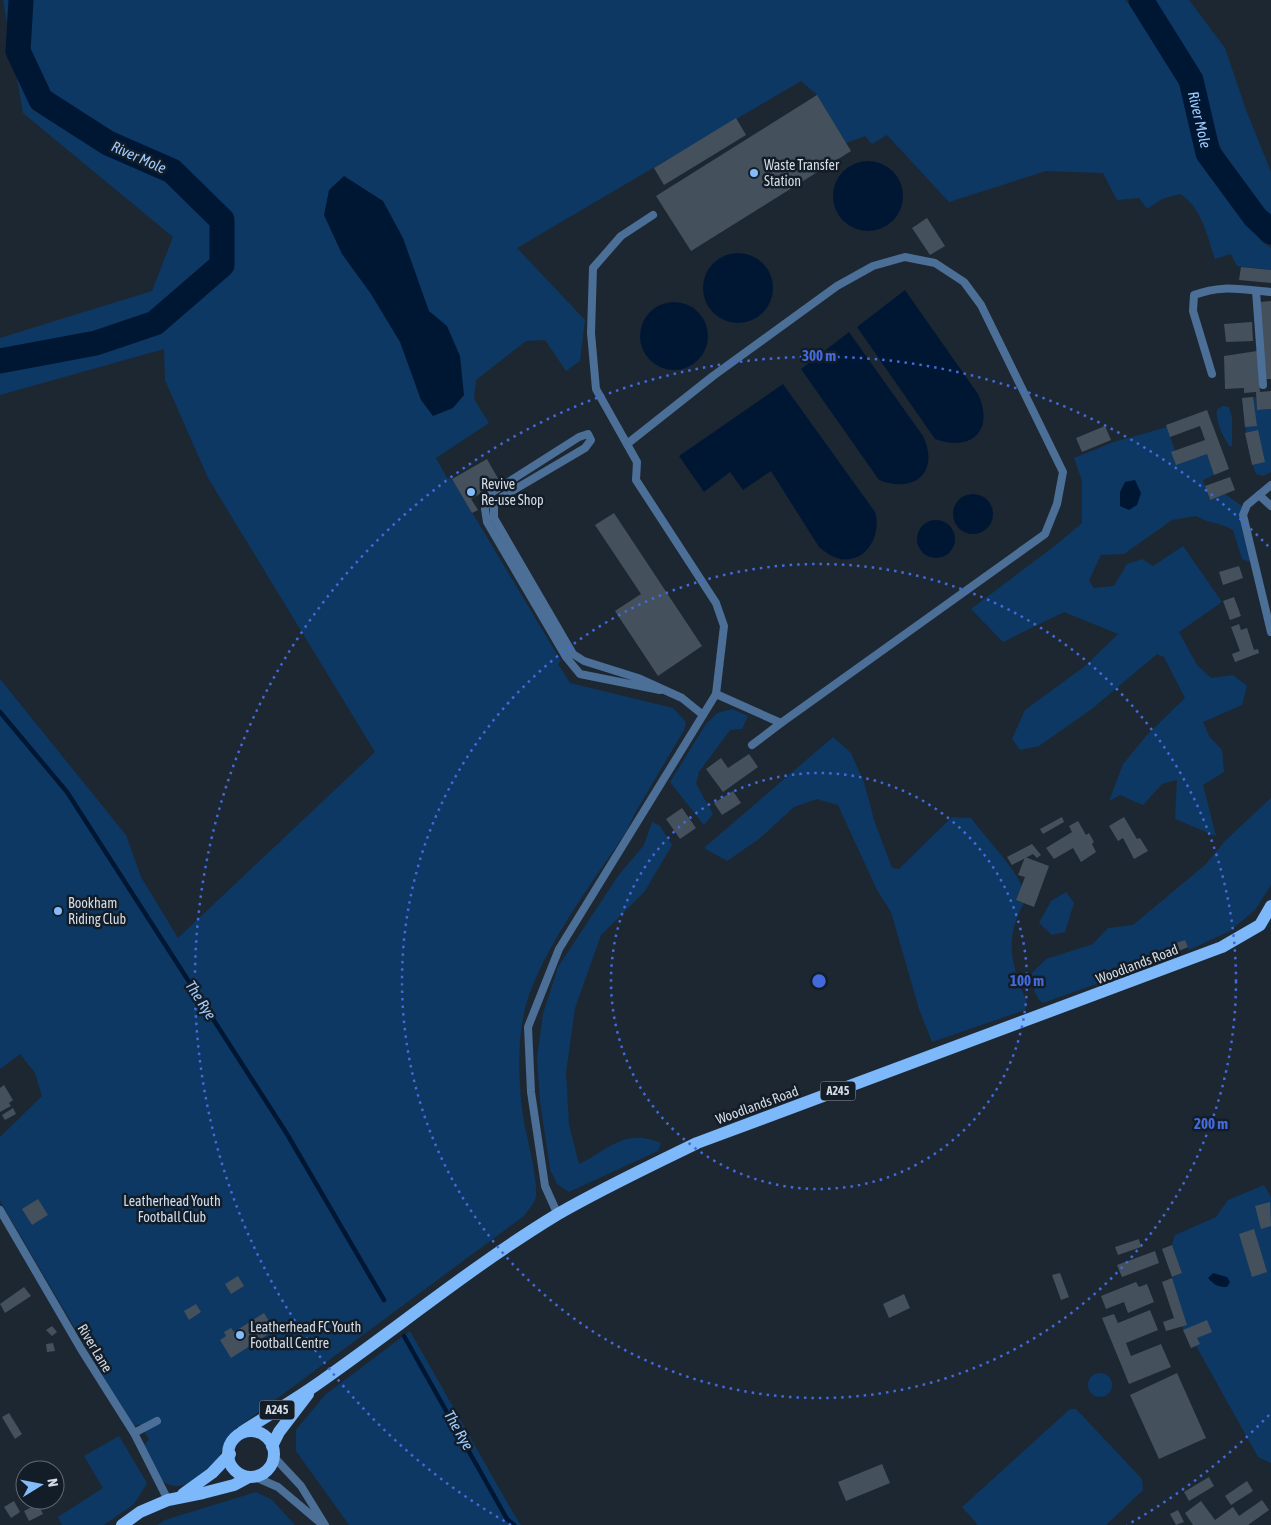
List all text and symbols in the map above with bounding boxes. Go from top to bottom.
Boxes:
water label: River Mole [1185,89,1215,150]
water label: River Mole [109,137,169,177]
place label: Waste Transfer Station [764,157,840,189]
marker: Waste Transfer Station [748,167,760,179]
text: 300 m [802,347,836,364]
place label: Revive Re-use Shop [481,476,544,508]
marker: Revive Re-use Shop [465,486,477,498]
place label: Bookham Riding Club [68,895,127,927]
marker: Bookham Riding Club [52,905,64,917]
street label: Woodlands Road [1094,941,1180,987]
centre of rings [810,972,828,990]
text: 100 m [1010,972,1044,989]
water label: The Rye [182,977,220,1023]
road number: A245 [820,1082,856,1100]
street label: Woodlands Road [713,1083,801,1127]
text: 200 m [1194,1115,1228,1132]
park label: Leatherhead Youth Football Club [123,1193,221,1225]
place label: Leatherhead FC Youth Football Centre [250,1319,361,1351]
street label: River Lane [74,1321,116,1375]
marker: Leatherhead FC Youth Football Centre [234,1329,246,1341]
road number: A245 [260,1400,294,1420]
water label: The Rye [441,1407,477,1453]
north arrow [15,1460,65,1510]
text: N [44,1477,61,1488]

